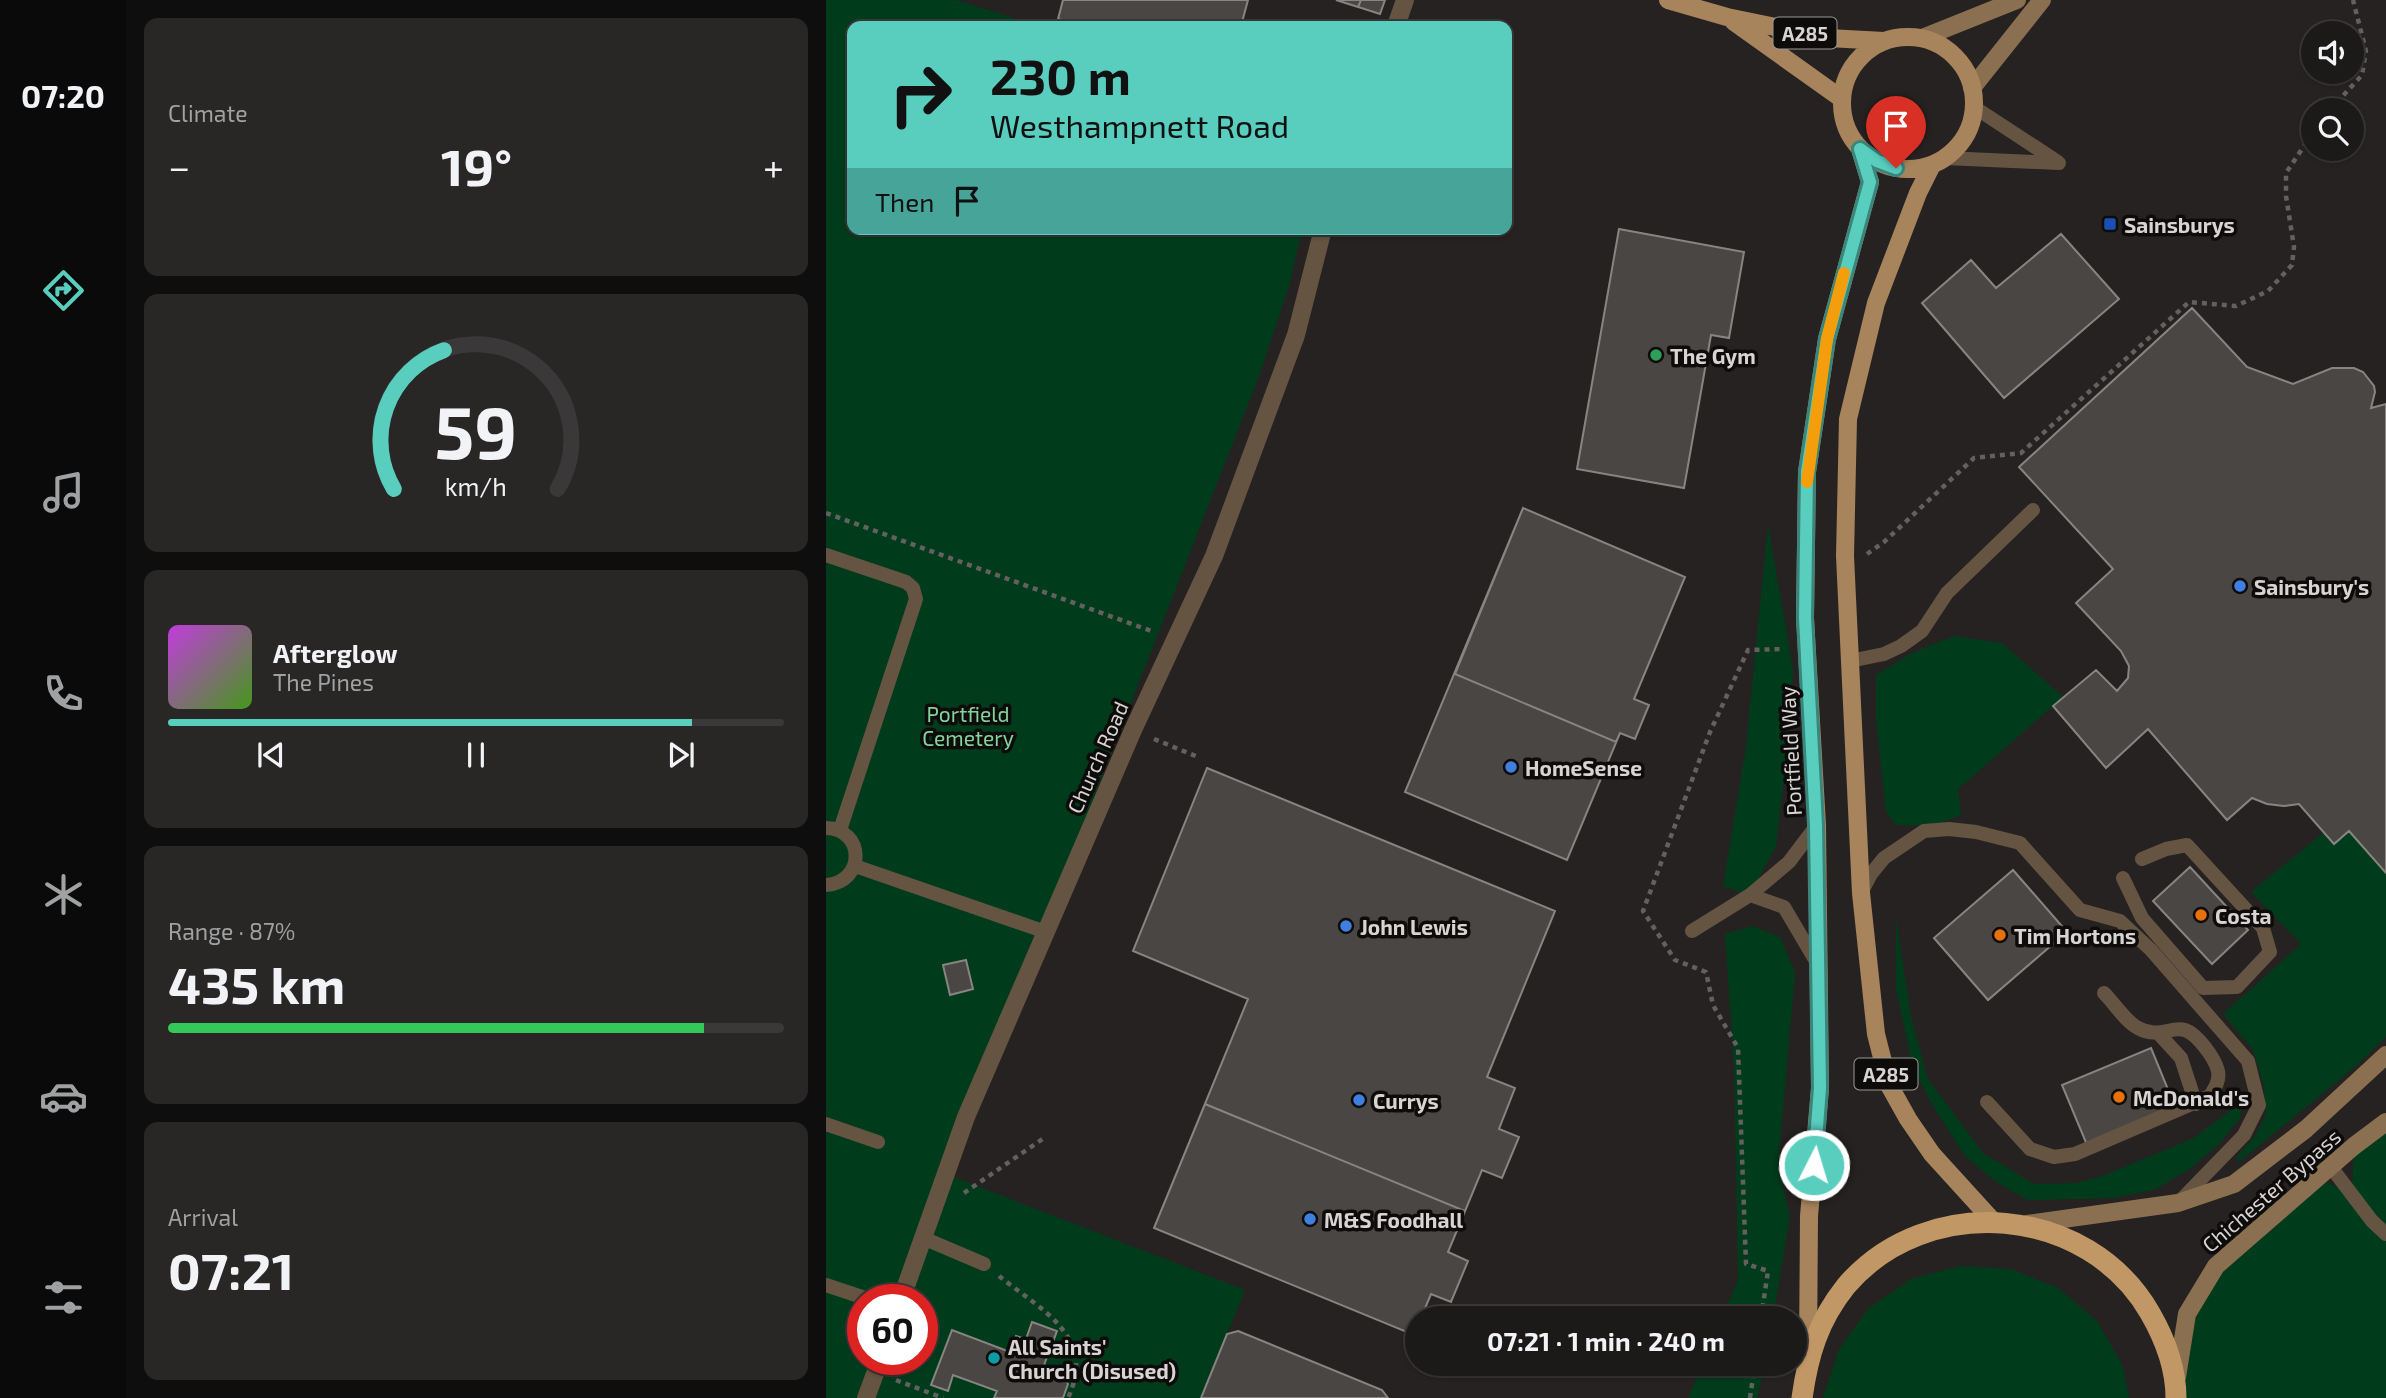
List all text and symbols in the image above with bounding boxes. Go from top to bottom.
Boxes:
road number: A285 [1774,18,1836,48]
map controls [2301,21,2364,161]
button: sound [2301,21,2364,84]
text: 230 m [990,46,1131,105]
icon: right [875,49,966,140]
text: 07:20 [21,76,105,114]
pin [1866,96,1926,168]
button: search [2301,98,2364,161]
text: Climate [168,99,248,127]
text: Westhampnett Road [990,106,1289,144]
icon: arrive [1877,107,1915,145]
text: 19° [441,134,512,196]
text: − [168,143,190,189]
text: + [763,143,784,189]
icon: arrive [948,182,986,220]
text: Then [875,186,934,217]
place label: Sainsburys [2124,212,2235,238]
marker: Sainsburys [2102,216,2118,232]
icon: directions [39,266,88,315]
place label: The Gym [1670,343,1756,369]
marker: The Gym [1648,347,1664,363]
text: 59 [434,386,518,474]
icon: music [39,468,88,517]
text: km/h [445,471,507,501]
place label: Sainsbury's [2254,574,2369,600]
marker: Sainsbury's [2232,578,2248,594]
text: Afterglow [273,637,398,668]
text: The Pines [273,668,374,696]
icon: phone [39,669,88,718]
street label: Portfield Way [1774,686,1806,816]
street label: Church Road [1061,697,1133,817]
park label: Portfield Cemetery [922,701,1014,750]
icon: previous [252,736,290,774]
icon: pause [457,736,495,774]
icon: next [662,736,700,774]
place label: HomeSense [1525,755,1642,780]
marker: HomeSense [1503,759,1519,775]
icon: climate [39,870,88,919]
place label: Costa [2215,903,2271,928]
marker: Costa [2193,907,2209,923]
place label: John Lewis [1360,914,1468,939]
text: Range · 87% [168,917,295,945]
marker: John Lewis [1338,918,1354,934]
place label: Tim Hortons [2014,923,2136,948]
marker: Tim Hortons [1992,927,2008,943]
text: 435 km [168,952,345,1014]
road number: A285 [1854,1058,1918,1090]
icon: car [39,1072,88,1121]
place label: McDonald's [2133,1085,2249,1110]
place label: Currys [1373,1088,1439,1114]
marker: McDonald's [2111,1089,2127,1105]
marker: Currys [1351,1092,1367,1108]
street label: Chichester Bypass [2197,1123,2345,1257]
position arrow [1777,1128,1851,1202]
text: Arrival [168,1203,238,1231]
place label: M&S Foodhall [1324,1207,1463,1232]
marker: M&S Foodhall [1302,1211,1318,1227]
text: 07:21 [168,1238,294,1300]
icon: filters [39,1273,88,1322]
speed limit sign: 60 [847,1284,938,1375]
text: 07:21 · 1 min · 240 m [1487,1325,1725,1356]
place label: All Saints' Church (Disused) [1008,1334,1176,1383]
marker: All Saints' Church (Disused) [986,1350,1002,1366]

